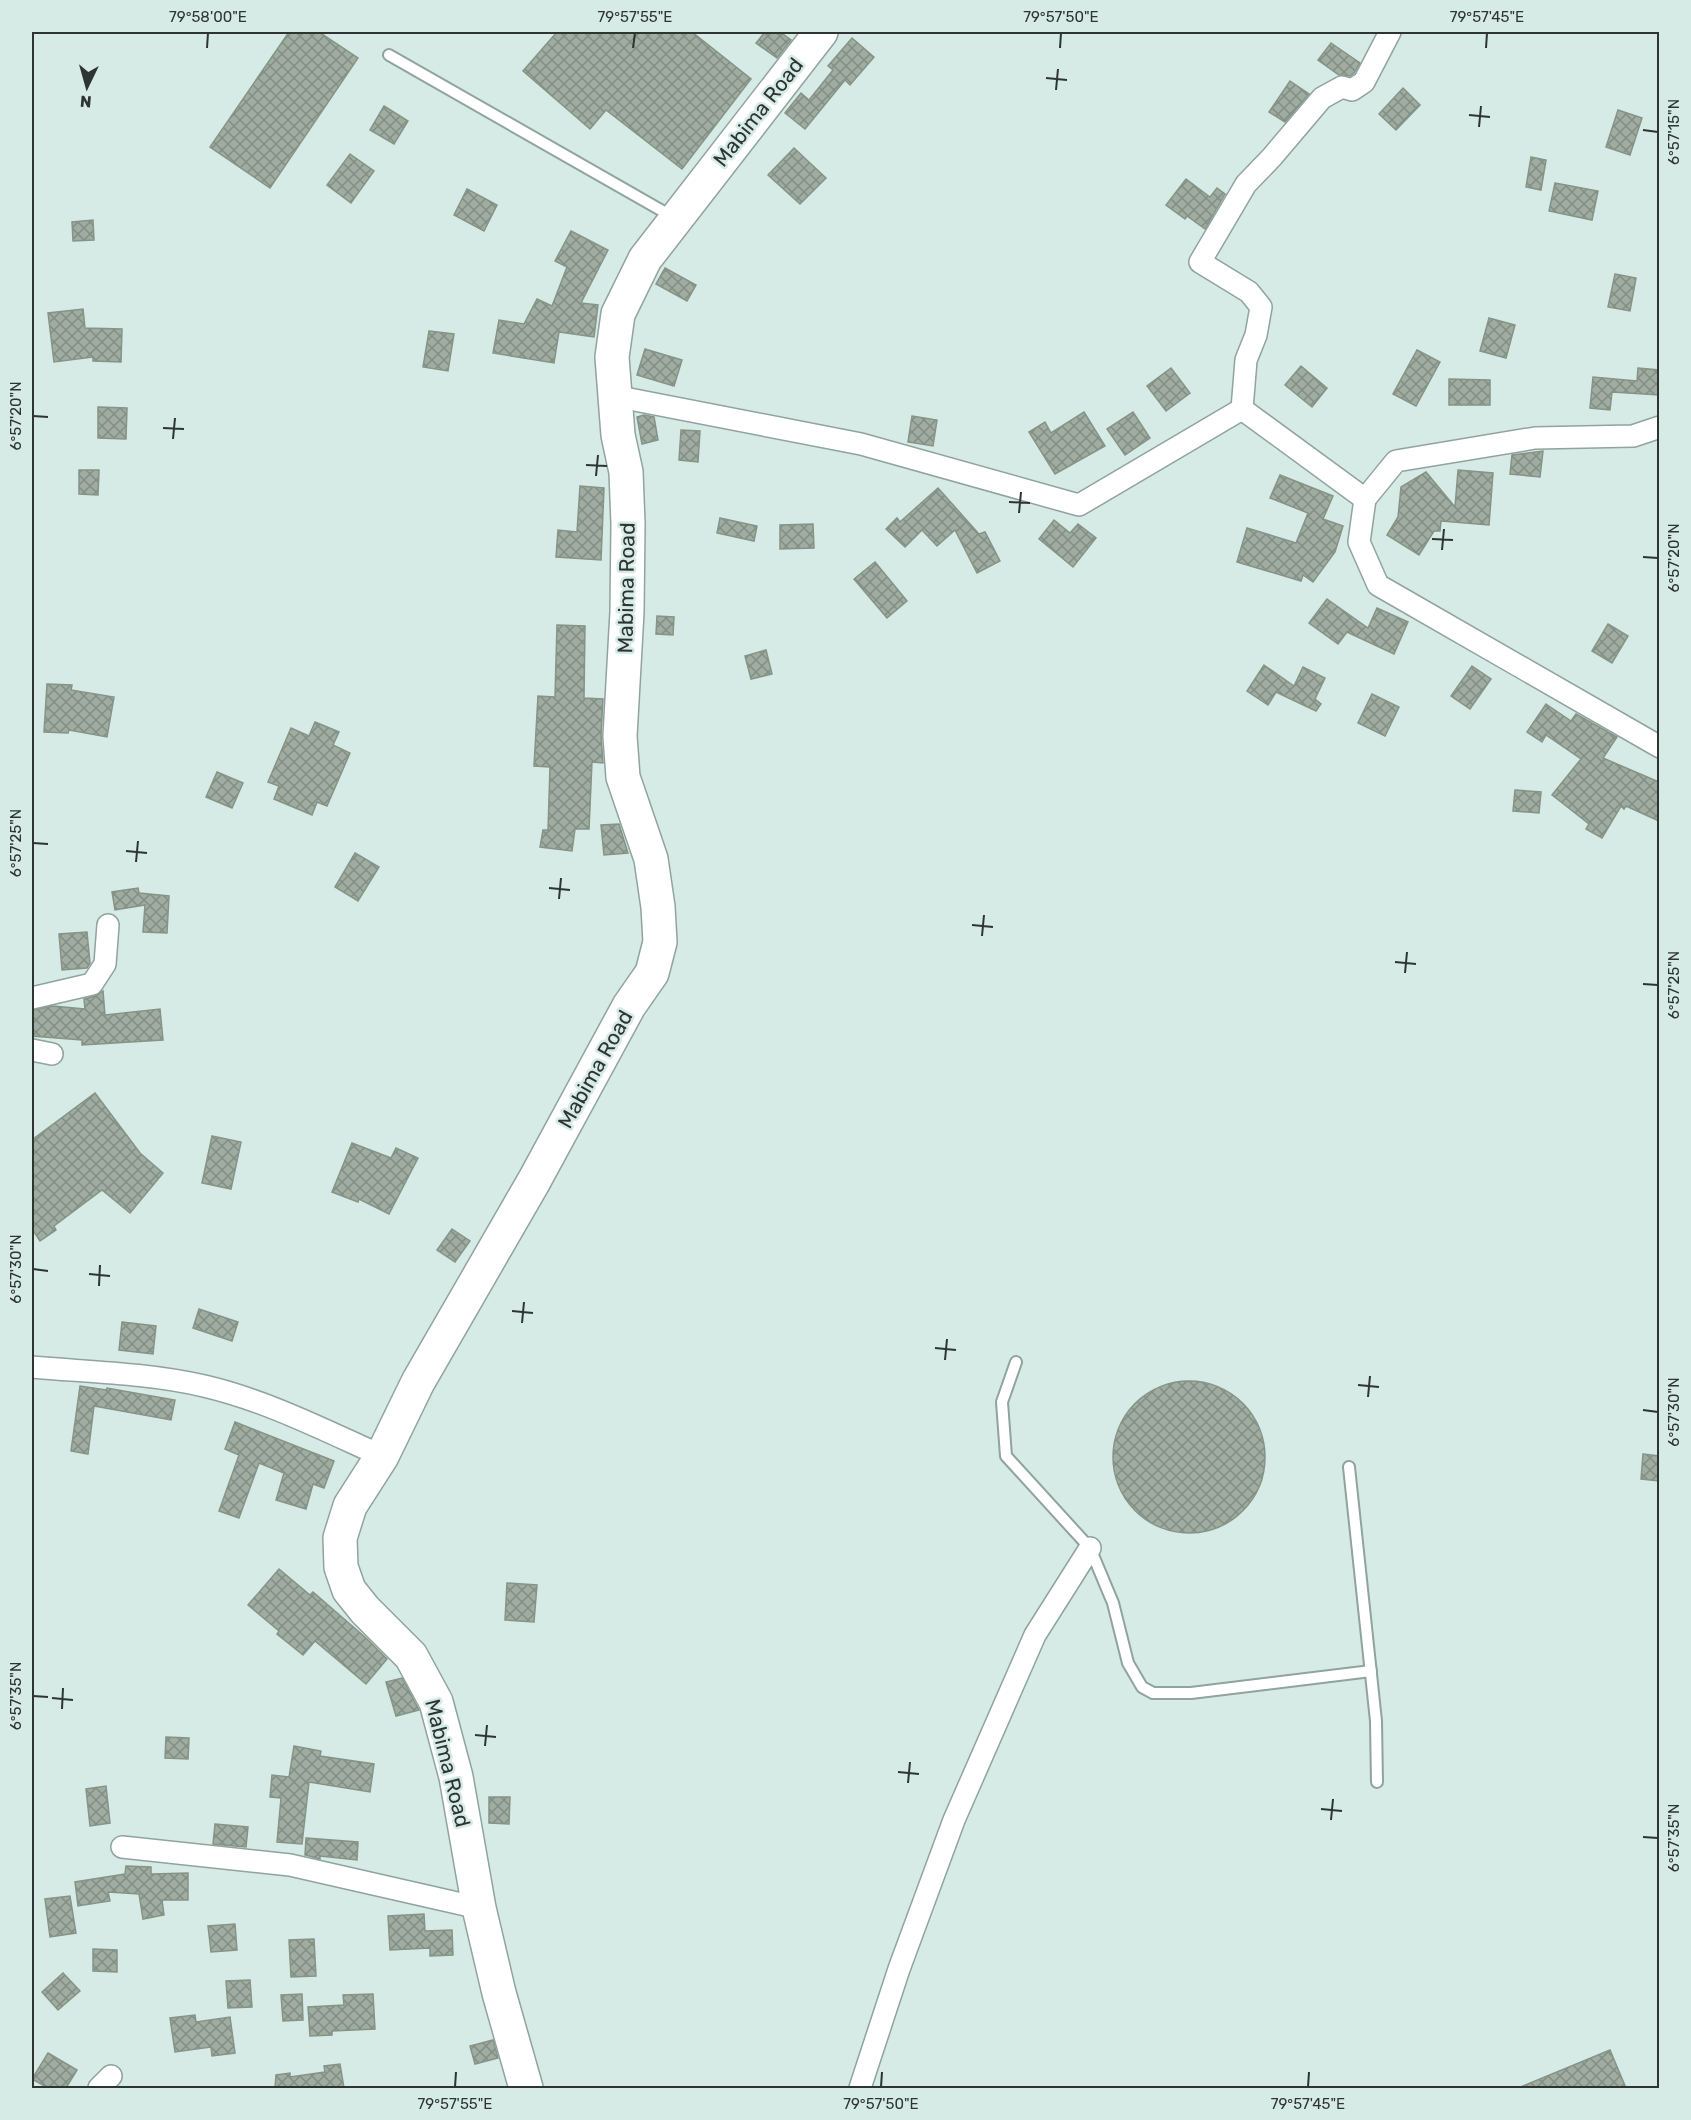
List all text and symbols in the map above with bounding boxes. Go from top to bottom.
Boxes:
text: 79°58'00"E [169,8,247,26]
text: 79°57'55"E [598,8,672,26]
text: 79°57'50"E [1023,8,1099,26]
text: 79°57'45"E [1450,8,1524,26]
street label: Mabima Road [708,53,808,171]
north arrow [57,57,117,117]
text: N [79,91,92,111]
text: 6°57'15"N [1665,99,1683,165]
text: 6°57'20"N [7,381,25,451]
street label: Mabima Road [612,522,640,654]
text: 6°57'20"N [1665,523,1683,593]
text: 6°57'25"N [7,809,25,877]
text: 6°57'25"N [1665,951,1683,1019]
street label: Mabima Road [552,1006,638,1132]
text: 6°57'30"N [7,1234,25,1304]
text: 6°57'30"N [1665,1377,1683,1447]
text: 6°57'35"N [7,1662,25,1730]
street label: Mabima Road [420,1696,476,1830]
text: 6°57'35"N [1665,1804,1683,1872]
text: 79°57'55"E [418,2095,492,2113]
text: 79°57'50"E [843,2095,919,2113]
text: 79°57'45"E [1271,2095,1345,2113]

